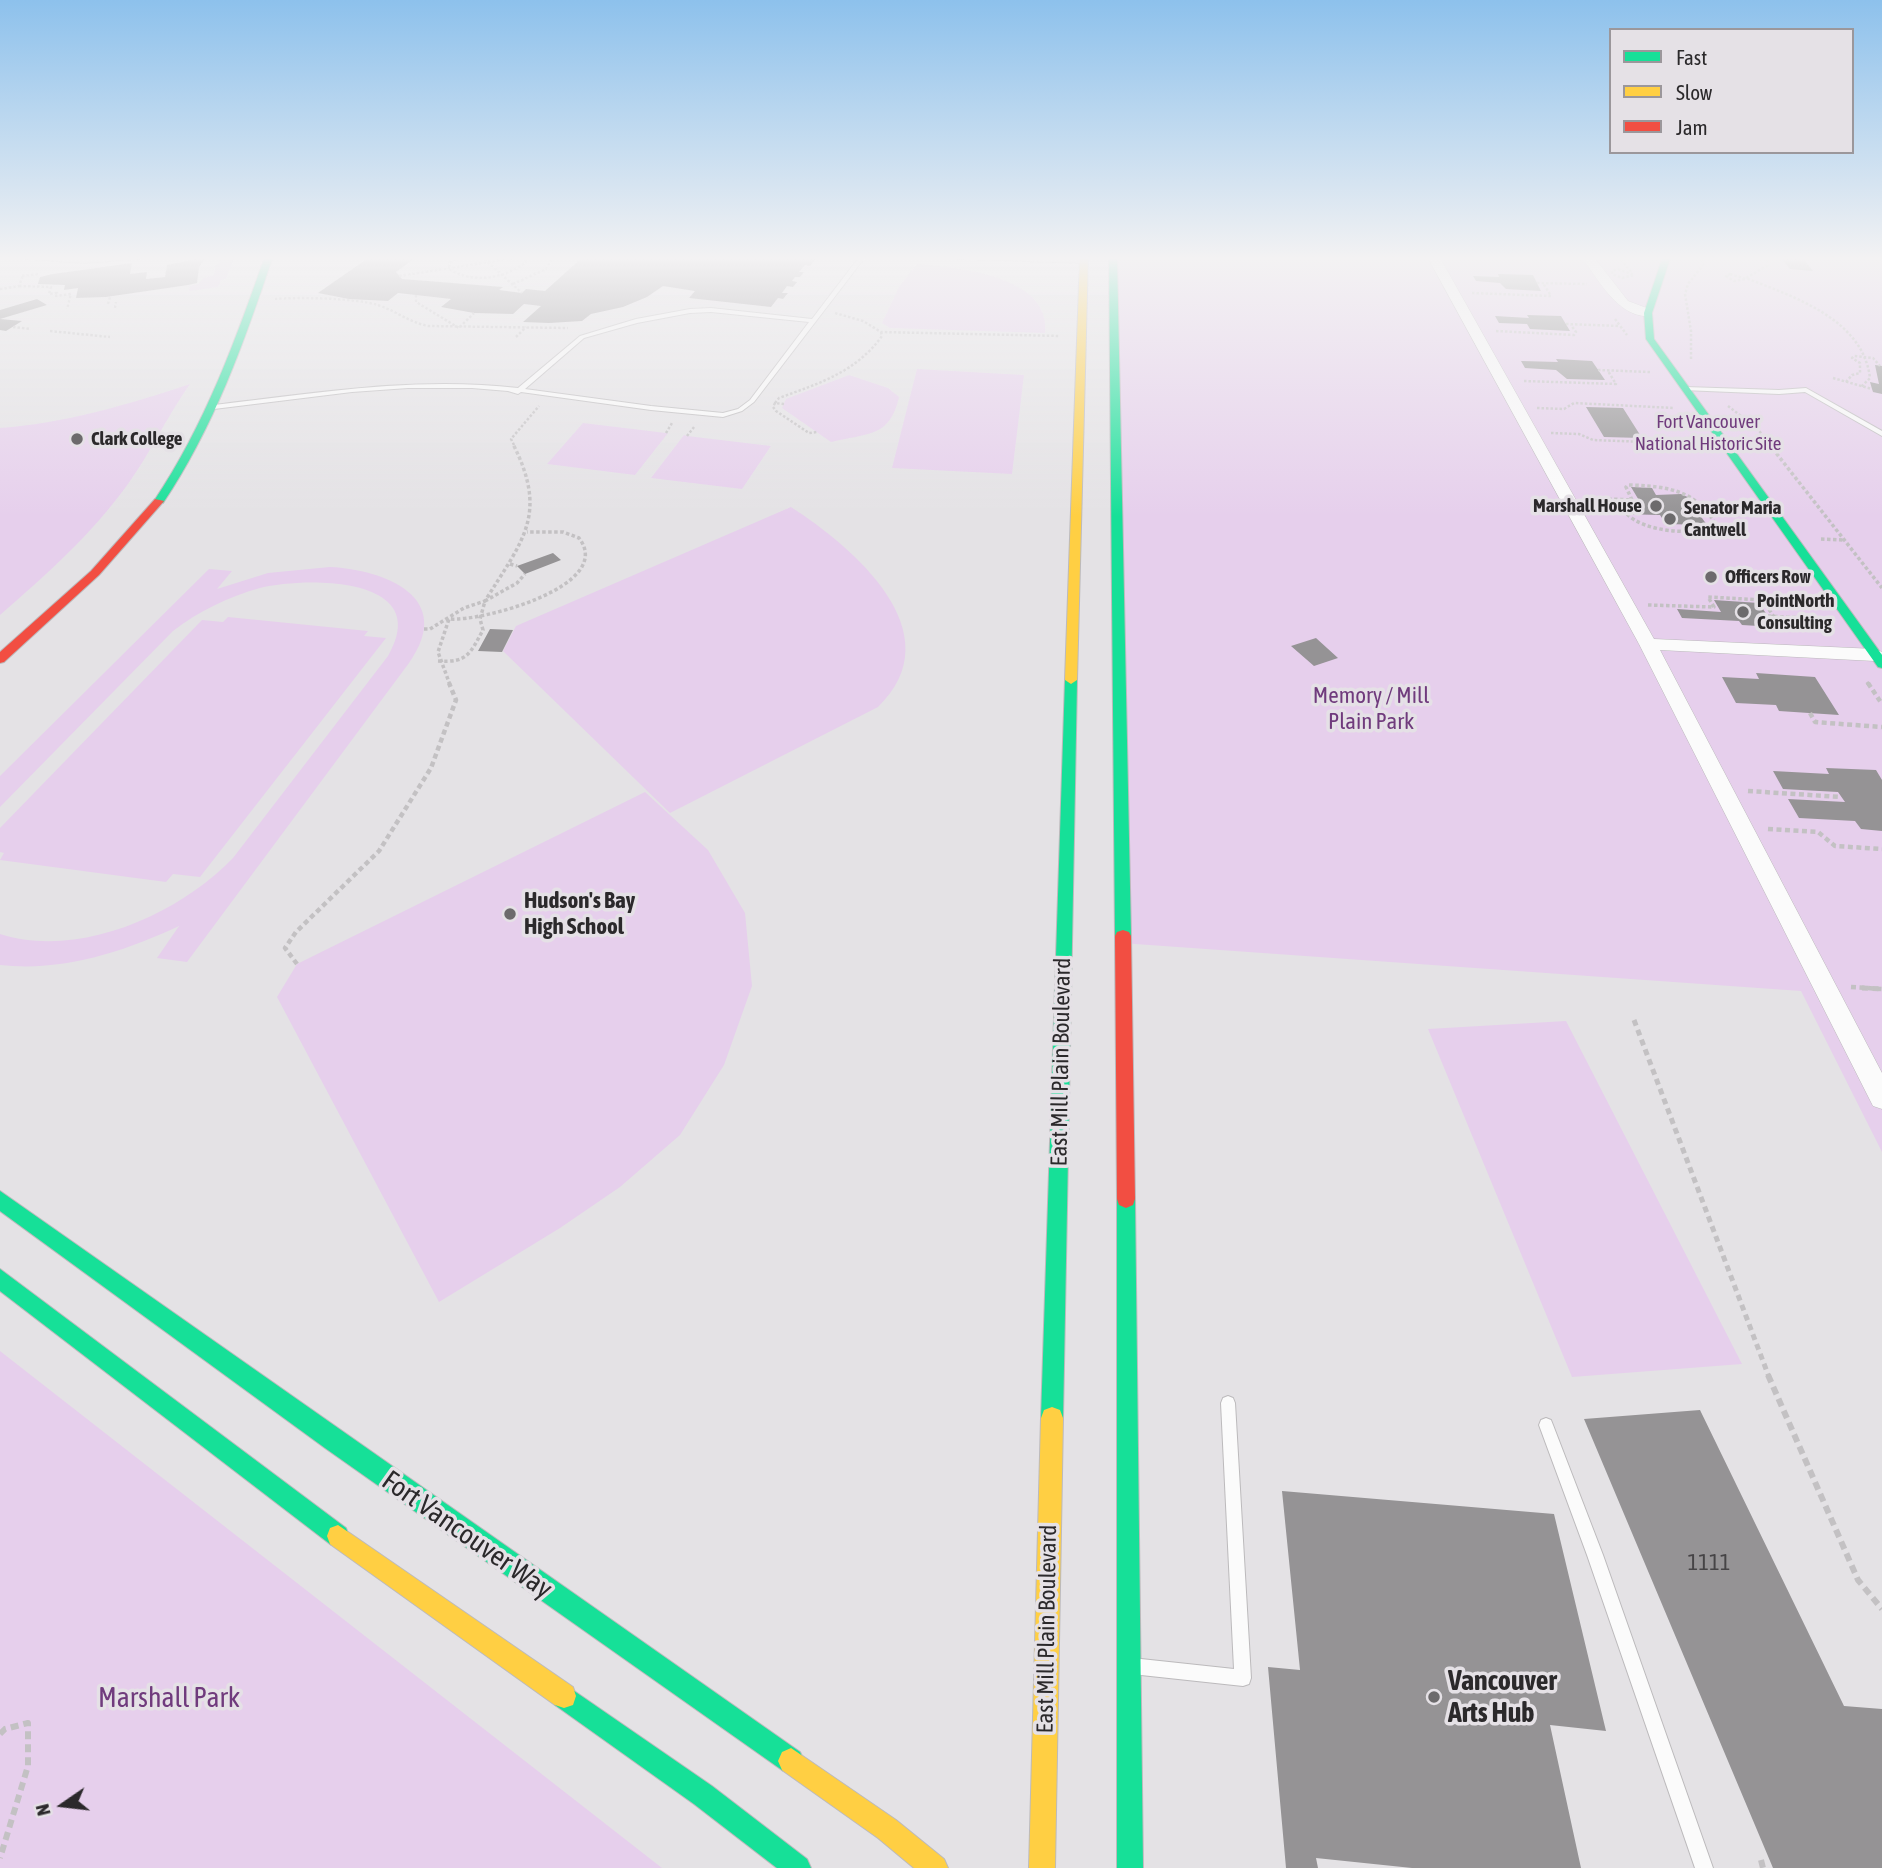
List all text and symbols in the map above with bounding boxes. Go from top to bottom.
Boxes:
legend [1609,28,1854,154]
text: Fast [1676,45,1707,69]
text: Slow [1676,80,1712,104]
text: Jam [1676,115,1708,139]
park label: Fort Vancouver National Historic Site [1635,411,1781,455]
place label: Clark College [91,428,182,450]
marker: Clark College [69,431,85,447]
place label: Marshall House [1533,495,1642,517]
place label: Senator Maria Cantwell [1684,497,1781,541]
marker: Marshall House [1648,498,1664,514]
marker: Senator Maria Cantwell [1662,511,1678,527]
place label: Officers Row [1725,566,1811,588]
marker: Officers Row [1703,569,1719,585]
place label: PointNorth Consulting [1757,590,1834,634]
marker: PointNorth Consulting [1735,604,1751,620]
park label: Memory / Mill Plain Park [1313,682,1429,736]
place label: Hudson's Bay High School [524,887,635,941]
marker: Hudson's Bay High School [502,906,518,922]
street label: East Mill Plain Boulevard [1045,957,1077,1167]
street label: Fort Vancouver Way [375,1464,559,1606]
street label: East Mill Plain Boulevard [1031,1524,1063,1734]
house number: 1111 [1687,1549,1731,1577]
place label: Vancouver Arts Hub [1448,1664,1557,1730]
park label: Marshall Park [98,1681,240,1715]
marker: Vancouver Arts Hub [1426,1689,1442,1705]
north arrow [28,1770,98,1840]
text: N [31,1802,55,1818]

